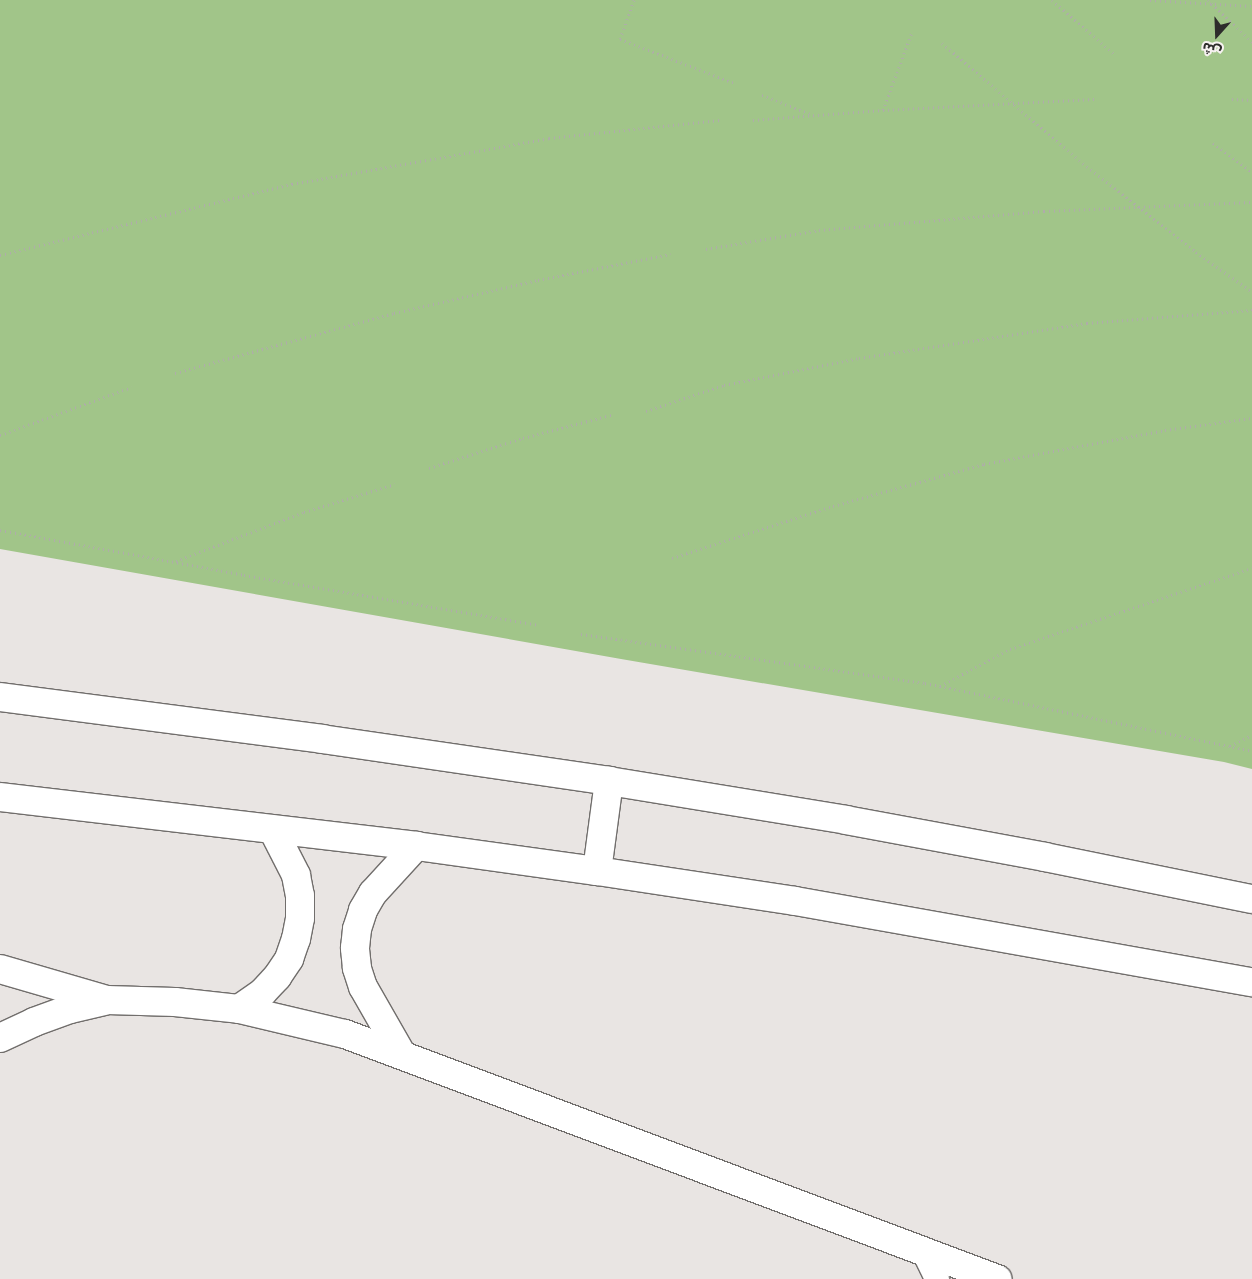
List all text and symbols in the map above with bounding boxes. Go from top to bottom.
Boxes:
north arrow [1192,10,1242,60]
text: ش [1200,38,1224,61]

